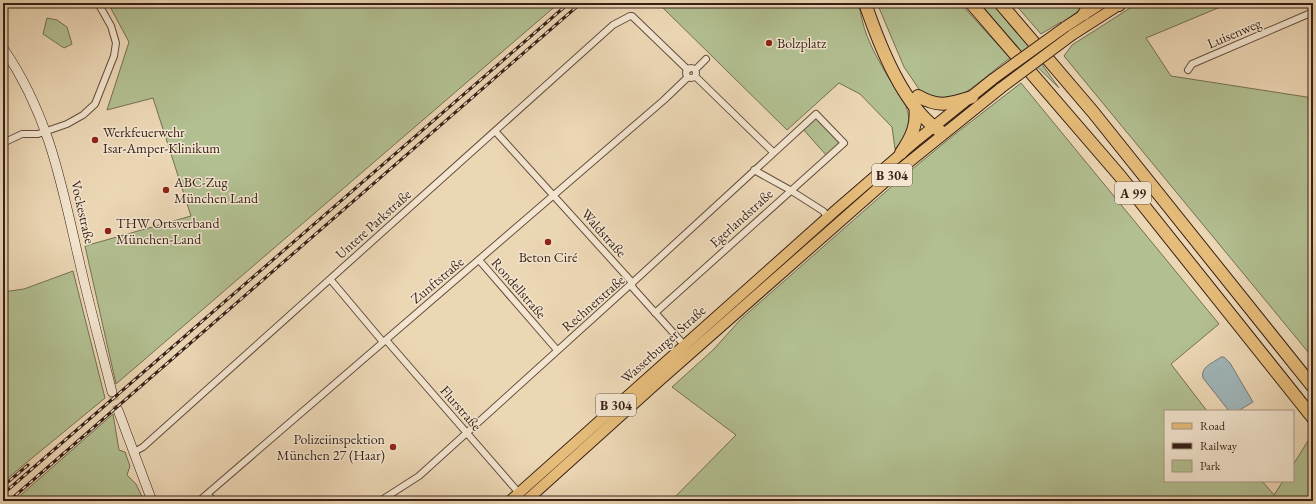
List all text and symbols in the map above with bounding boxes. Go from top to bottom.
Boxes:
street label: Luisenweg [1204,13,1264,52]
place label: Bolzplatz [777,34,827,52]
marker: Bolzplatz [764,38,774,48]
place label: Werkfeuerwehr Isar-Amper-Klinikum [103,123,220,157]
marker: Werkfeuerwehr Isar-Amper-Klinikum [90,135,100,145]
road number: B 304 [872,164,912,186]
place label: ABC-Zug München Land [173,173,259,207]
street label: Vockestraße [67,179,99,246]
road number: A 99 [1115,182,1151,204]
street label: Egerlandstraße [706,184,777,251]
marker: ABC-Zug München Land [161,185,171,195]
street label: Untere Parkstraße [331,185,415,263]
street label: Waldstraße [578,205,631,261]
place label: THW Ortsverband München-Land [116,214,220,248]
marker: THW Ortsverband München-Land [103,226,113,236]
marker: Beton Ciré [543,237,553,247]
place label: Beton Ciré [519,248,578,266]
street label: Zunftstraße [407,252,468,307]
street label: Rondellstraße [488,254,551,323]
street label: Rechnerstraße [558,270,629,335]
street label: Wasserburger Straße [617,301,710,387]
street label: Flurstraße [436,382,486,435]
road number: B 304 [596,394,636,416]
legend [1164,410,1294,482]
text: Road [1200,418,1226,434]
place label: Polizeiinspektion München 27 (Haar) [277,430,386,464]
text: Railway [1200,438,1238,454]
marker: Polizeiinspektion München 27 (Haar) [388,442,398,452]
text: Park [1200,458,1221,474]

